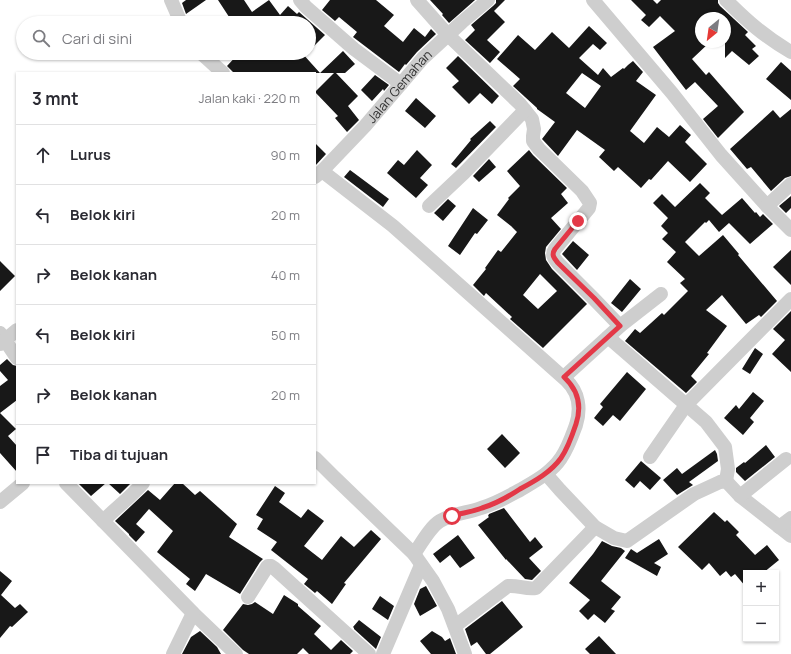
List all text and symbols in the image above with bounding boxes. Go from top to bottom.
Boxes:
north arrow [695,12,731,48]
search box [16,16,316,60]
icon: search [30,27,52,49]
text: Cari di sini [62,28,132,49]
street label: Jalan Gemahan [363,45,436,127]
text: 3 mnt [32,87,79,110]
text: Jalan kaki · 220 m [199,89,300,107]
icon: ahead [32,144,54,166]
text: Lurus [70,144,111,165]
text: 90 m [270,146,300,164]
icon: left [32,204,54,226]
text: Belok kiri [70,204,136,225]
text: 20 m [271,206,300,224]
route end [569,212,587,230]
icon: right [32,264,54,286]
text: Belok kanan [70,264,157,285]
text: 40 m [271,266,300,284]
icon: left [32,324,54,346]
text: Belok kiri [70,324,136,345]
text: 50 m [271,326,300,344]
icon: right [32,384,54,406]
text: Belok kanan [70,384,157,405]
text: 20 m [271,386,300,404]
icon: arrive [32,444,54,466]
text: Tiba di tujuan [70,444,168,465]
route start [443,507,461,525]
map controls [743,570,779,642]
button: + [743,570,779,606]
button: − [743,606,779,642]

